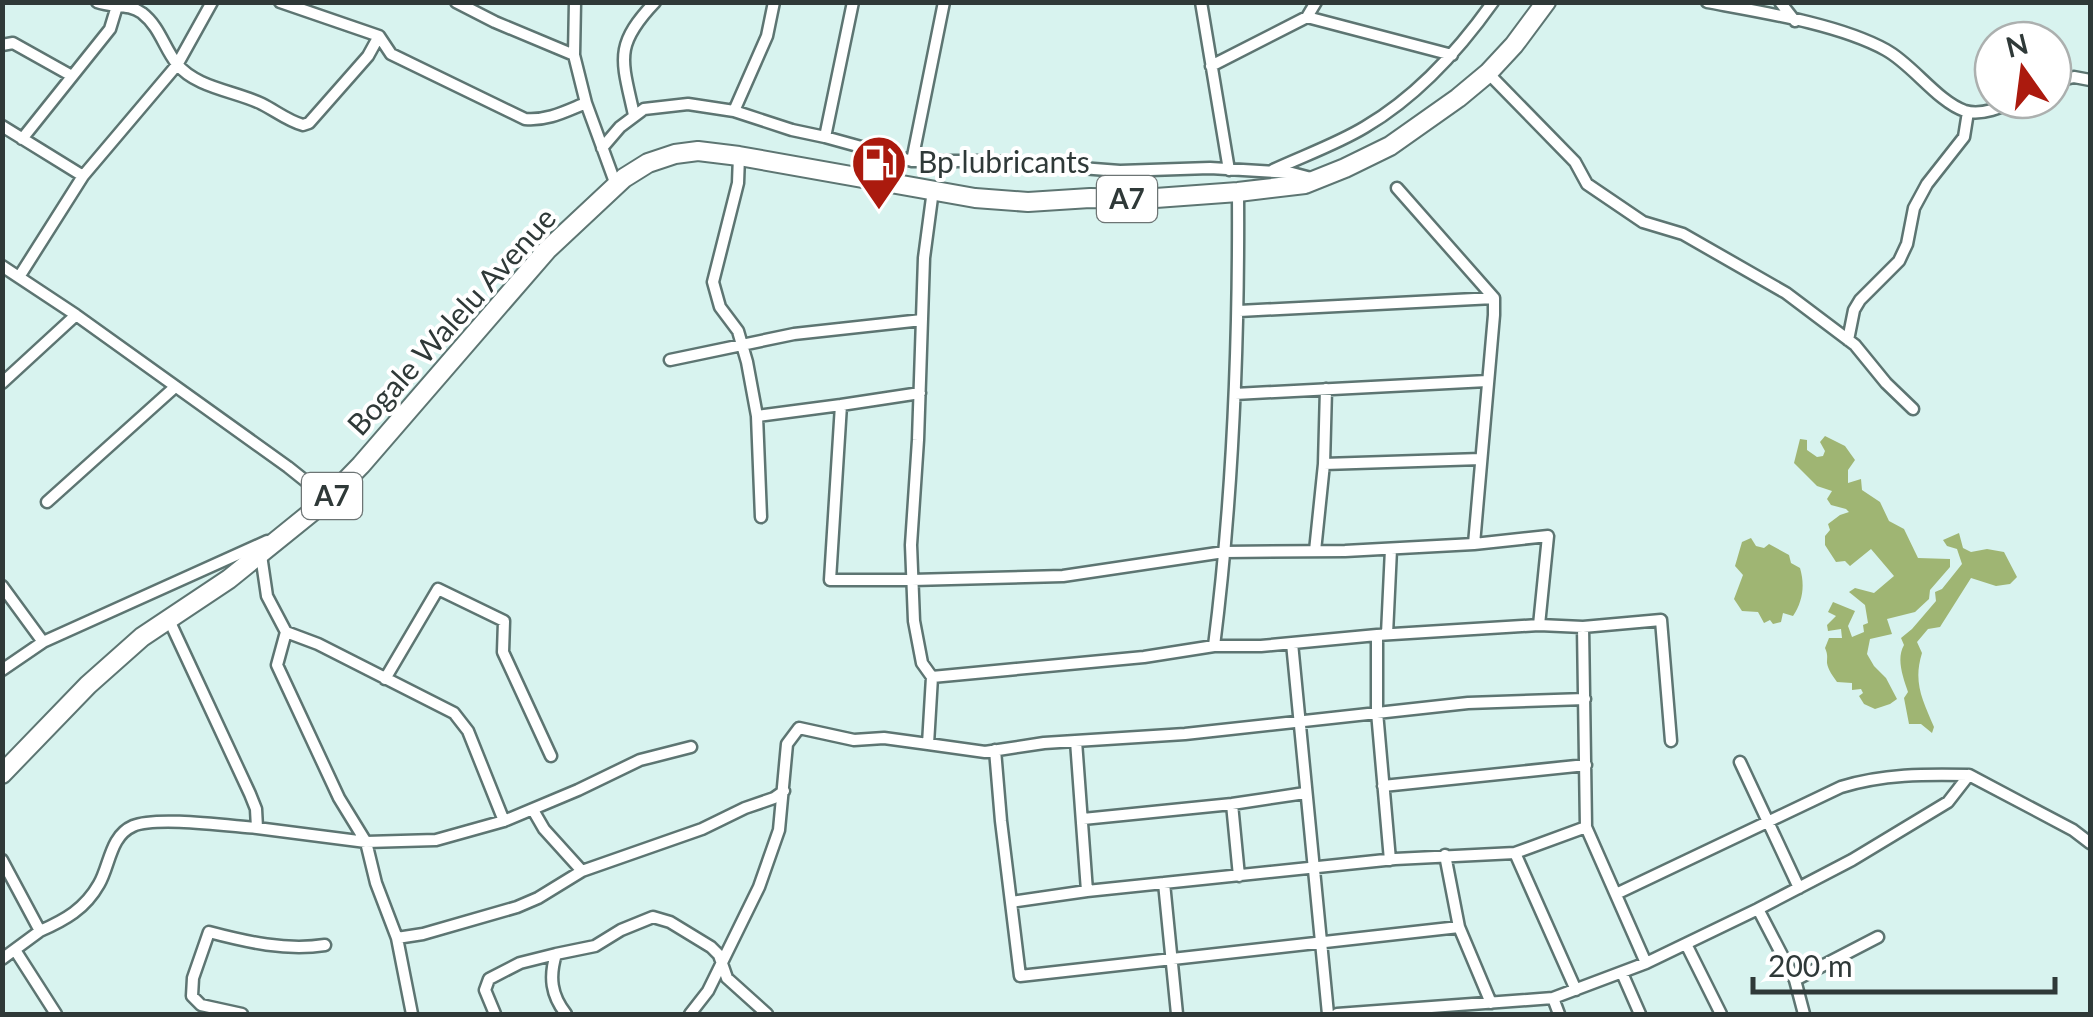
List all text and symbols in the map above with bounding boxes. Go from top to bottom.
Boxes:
north arrow [1973,20,2073,120]
text: N [2002,26,2031,64]
fuel station icon: Bp lubricants [849,133,909,212]
place label: Bp lubricants [918,143,1090,179]
road number: A7 [1097,176,1157,222]
street label: Bogale Walelu Avenue [339,199,562,442]
road number: A7 [302,473,362,519]
scale bar [1753,932,2056,994]
text: 200 m [1768,947,1853,983]

